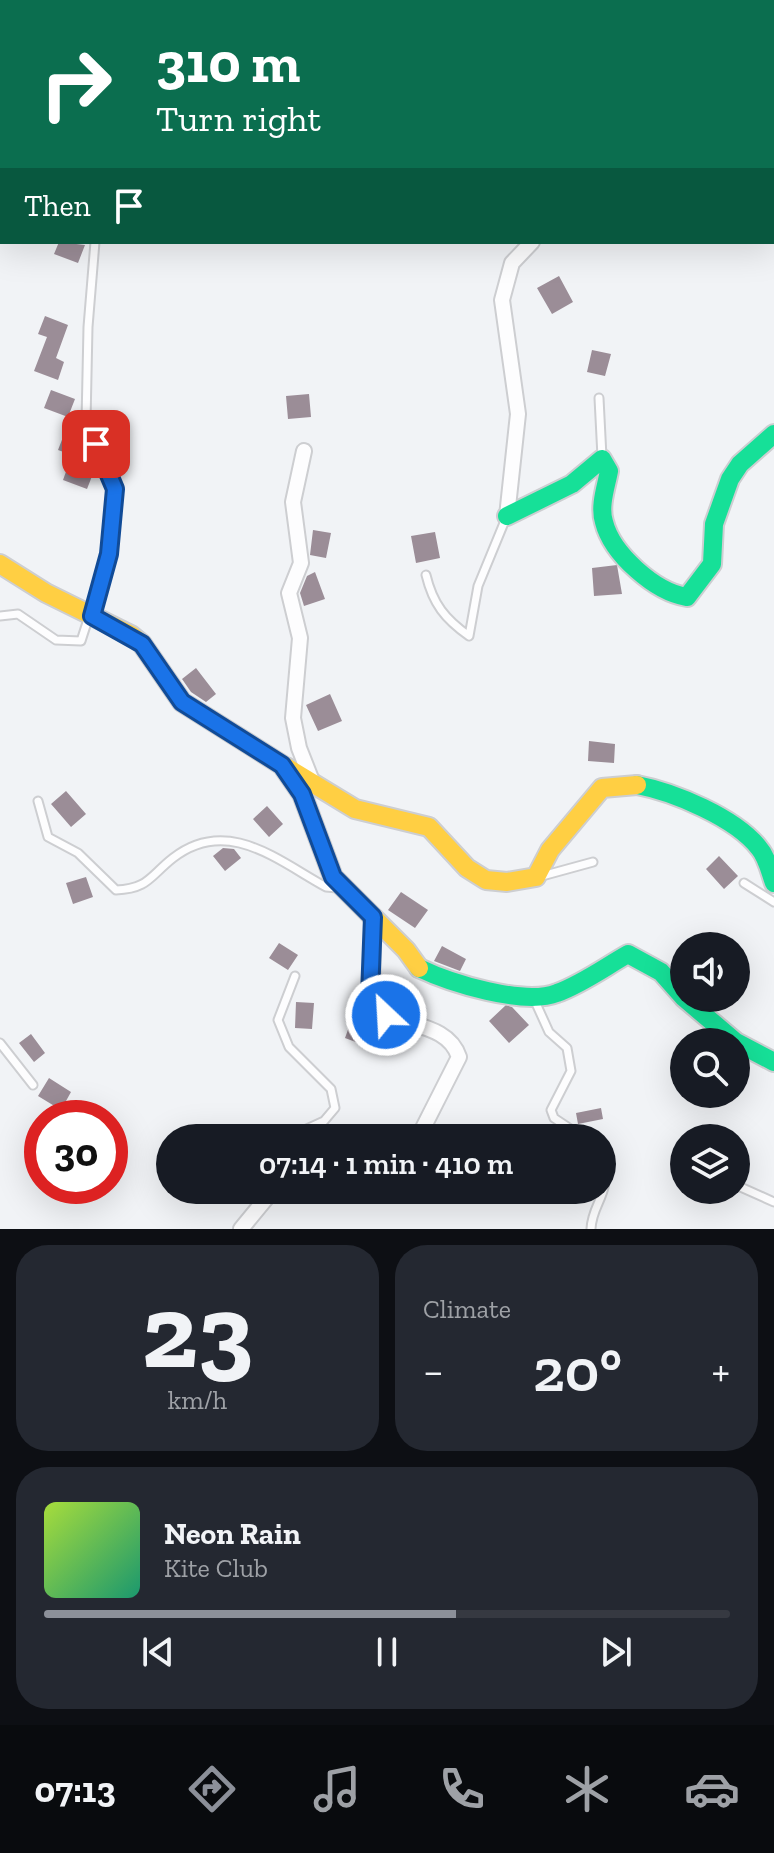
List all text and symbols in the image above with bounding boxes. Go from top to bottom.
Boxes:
text: 310 m [156,29,300,96]
icon: right [24,32,128,136]
text: Turn right [156,97,321,140]
icon: arrive [107,184,151,228]
text: Then [24,188,91,224]
pin [62,410,130,478]
icon: arrive [74,422,118,466]
map controls [670,932,750,1204]
button: sound [670,932,750,1012]
position arrow [344,973,428,1057]
button: search [670,1028,750,1108]
speed limit sign: 30 [24,1100,128,1204]
button: layers [670,1124,750,1204]
text: 07:14 · 1 min · 410 m [259,1146,513,1182]
text: 23 [142,1269,253,1394]
text: Climate [423,1293,511,1325]
text: 20° [533,1334,622,1406]
text: − [423,1344,444,1397]
text: + [711,1344,730,1397]
text: km/h [168,1384,227,1416]
text: Neon Rain [164,1516,301,1552]
text: Kite Club [164,1552,268,1584]
icon: previous [136,1630,180,1674]
icon: pause [365,1630,409,1674]
icon: next [594,1630,638,1674]
icon: directions [184,1761,240,1817]
icon: music [309,1761,365,1817]
icon: phone [434,1761,490,1817]
icon: climate [559,1761,615,1817]
icon: car [684,1761,740,1817]
text: 07:13 [34,1768,116,1811]

